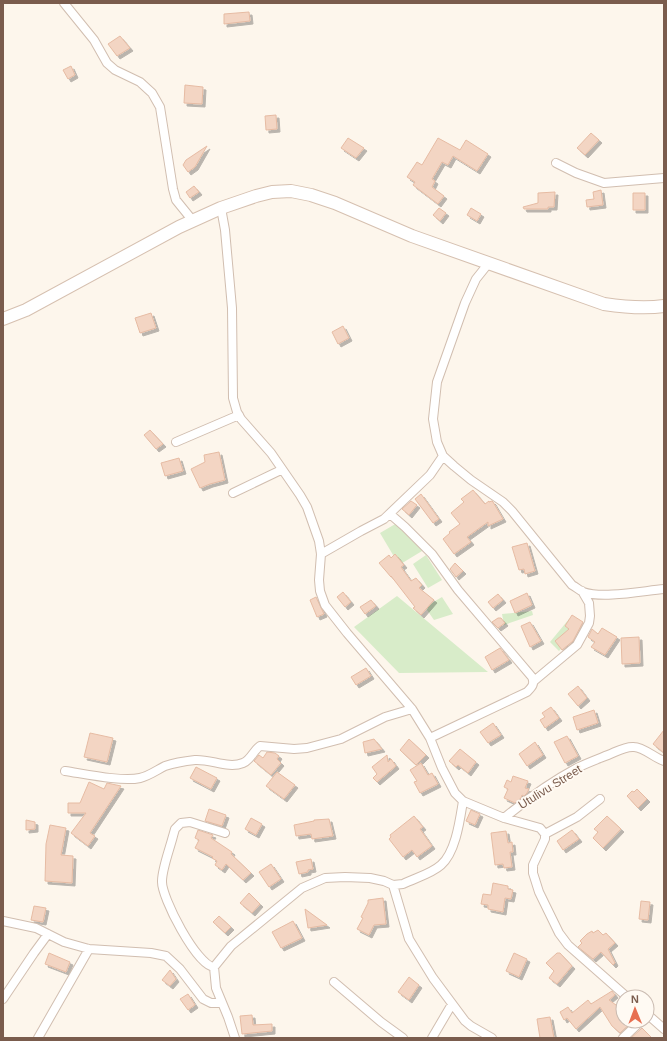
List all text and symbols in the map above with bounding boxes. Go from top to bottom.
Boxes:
street label: Utulivu Street [516,762,585,812]
north arrow [615,989,655,1029]
text: N [631,993,639,1005]

